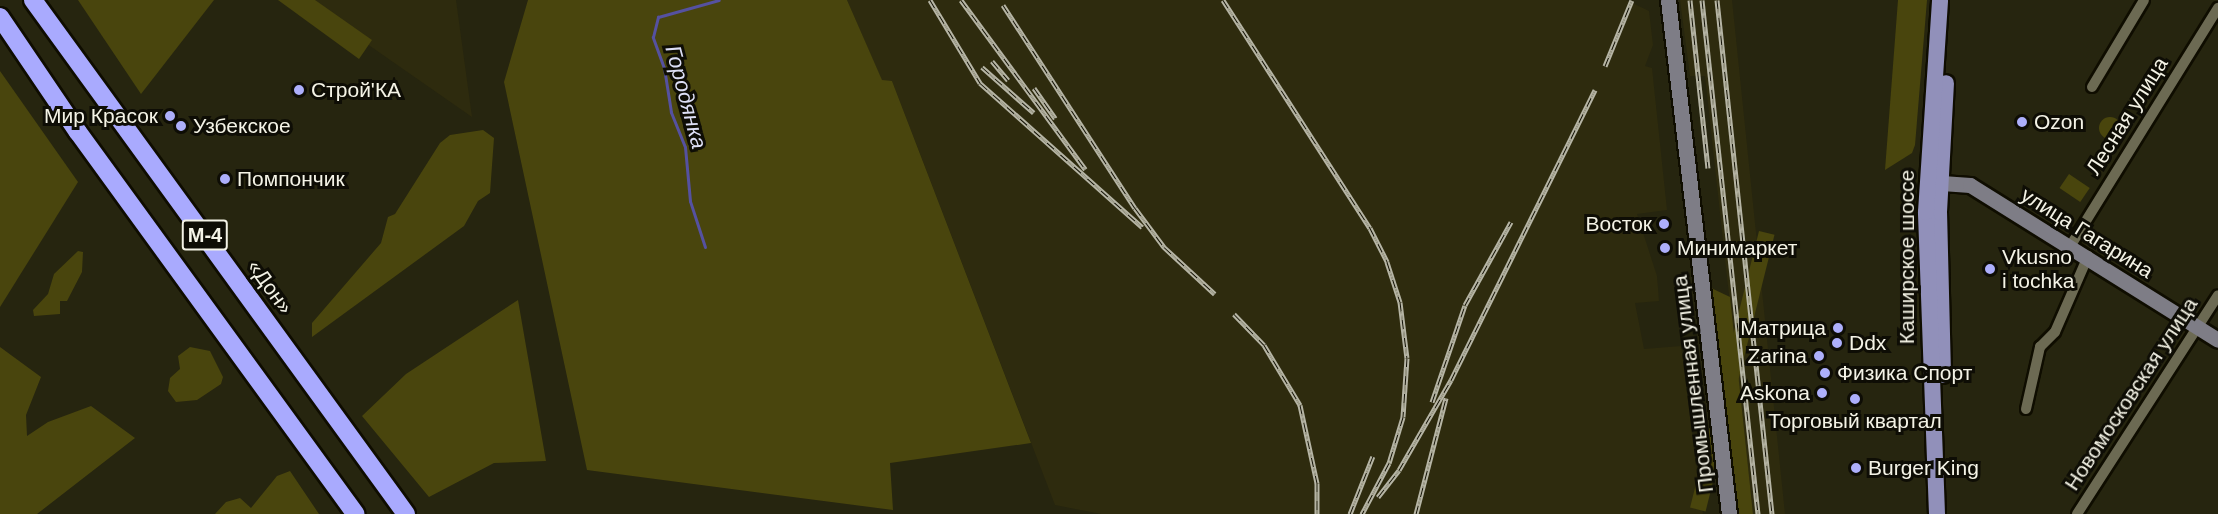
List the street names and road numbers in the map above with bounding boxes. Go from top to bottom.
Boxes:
street label: Лесная улица [2081,52,2173,180]
street label: Каширское шоссе [1894,170,1920,344]
street label: улица Гагарина [2016,182,2158,284]
road number: М-4 [181,218,229,252]
street label: «Дон» [242,255,298,319]
street label: Промышленная улица [1667,274,1719,494]
street label: Новомосковская улица [2059,293,2203,495]

